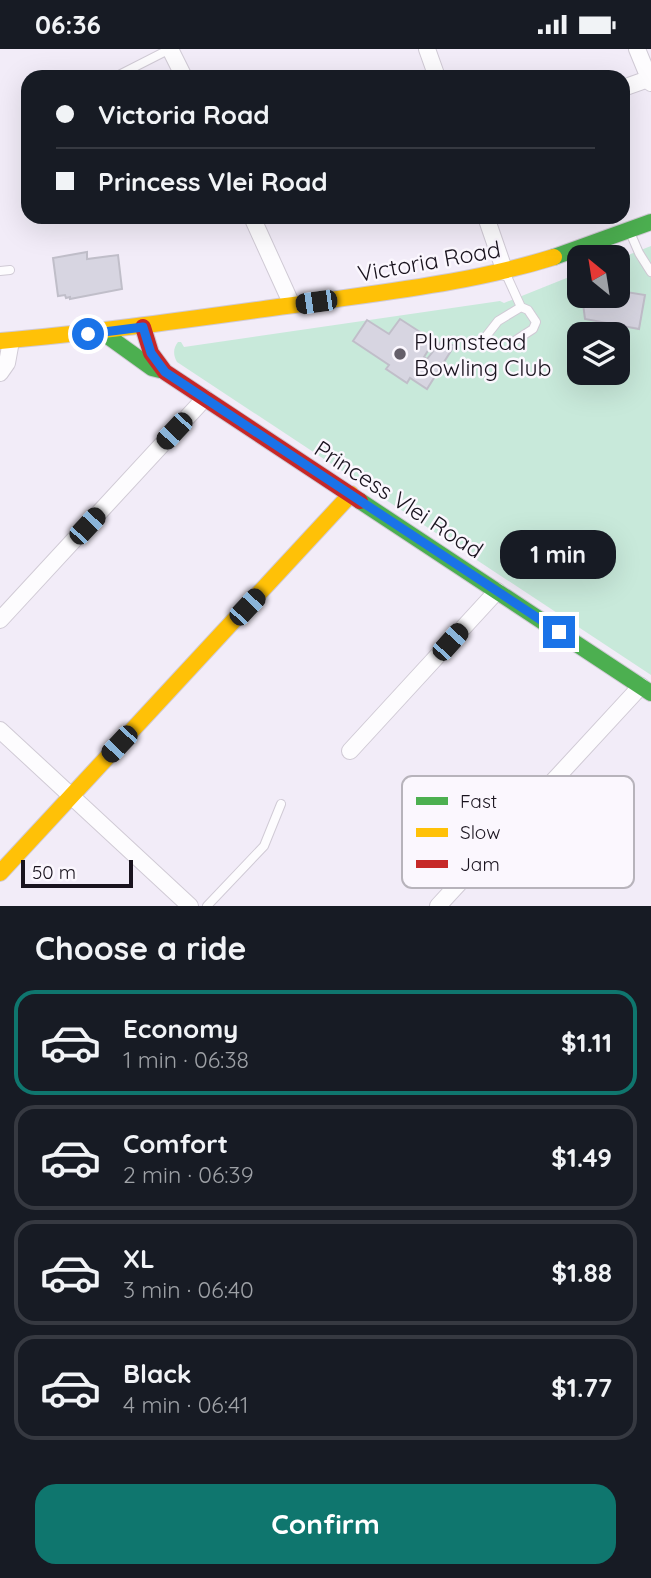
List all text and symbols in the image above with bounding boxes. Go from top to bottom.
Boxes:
text: 06:36 [35,8,101,41]
text: Victoria Road [98,98,270,131]
text: Princess Vlei Road [98,165,328,198]
street label: Victoria Road [355,234,503,288]
north arrow [567,245,630,308]
map controls [567,245,630,385]
car [294,289,339,315]
route start [72,318,104,350]
button: layers [567,322,630,385]
place label: Plumstead Bowling Club [414,327,552,382]
marker: Plumstead Bowling Club [392,346,408,362]
car [152,408,197,454]
street label: Princess Vlei Road [309,434,489,564]
car [65,503,110,549]
callout: 1 min [501,531,617,579]
text: 1 min [530,540,586,569]
car [225,584,270,630]
route end [543,616,575,648]
car [429,619,472,665]
car [97,721,142,767]
legend [402,776,634,888]
text: Fast [460,789,497,813]
text: Slow [460,820,501,844]
text: Jam [460,852,500,876]
scale bar [21,857,133,889]
text: 50 m [32,860,76,884]
text: Choose a ride [35,928,247,968]
icon: car [39,1011,102,1074]
text: Economy [123,1012,238,1045]
text: $1.11 [561,1026,612,1059]
text: 1 min · 06:38 [123,1045,249,1074]
icon: car [39,1126,102,1189]
text: Comfort [123,1127,228,1160]
text: $1.49 [551,1141,612,1174]
text: 2 min · 06:39 [123,1160,254,1189]
icon: car [39,1241,102,1304]
text: XL [123,1242,155,1275]
text: $1.88 [551,1256,612,1289]
text: 3 min · 06:40 [123,1275,254,1304]
icon: car [39,1356,102,1419]
text: Black [123,1357,192,1390]
text: $1.77 [551,1371,612,1404]
text: 4 min · 06:41 [123,1390,248,1419]
button: Confirm [35,1484,616,1564]

